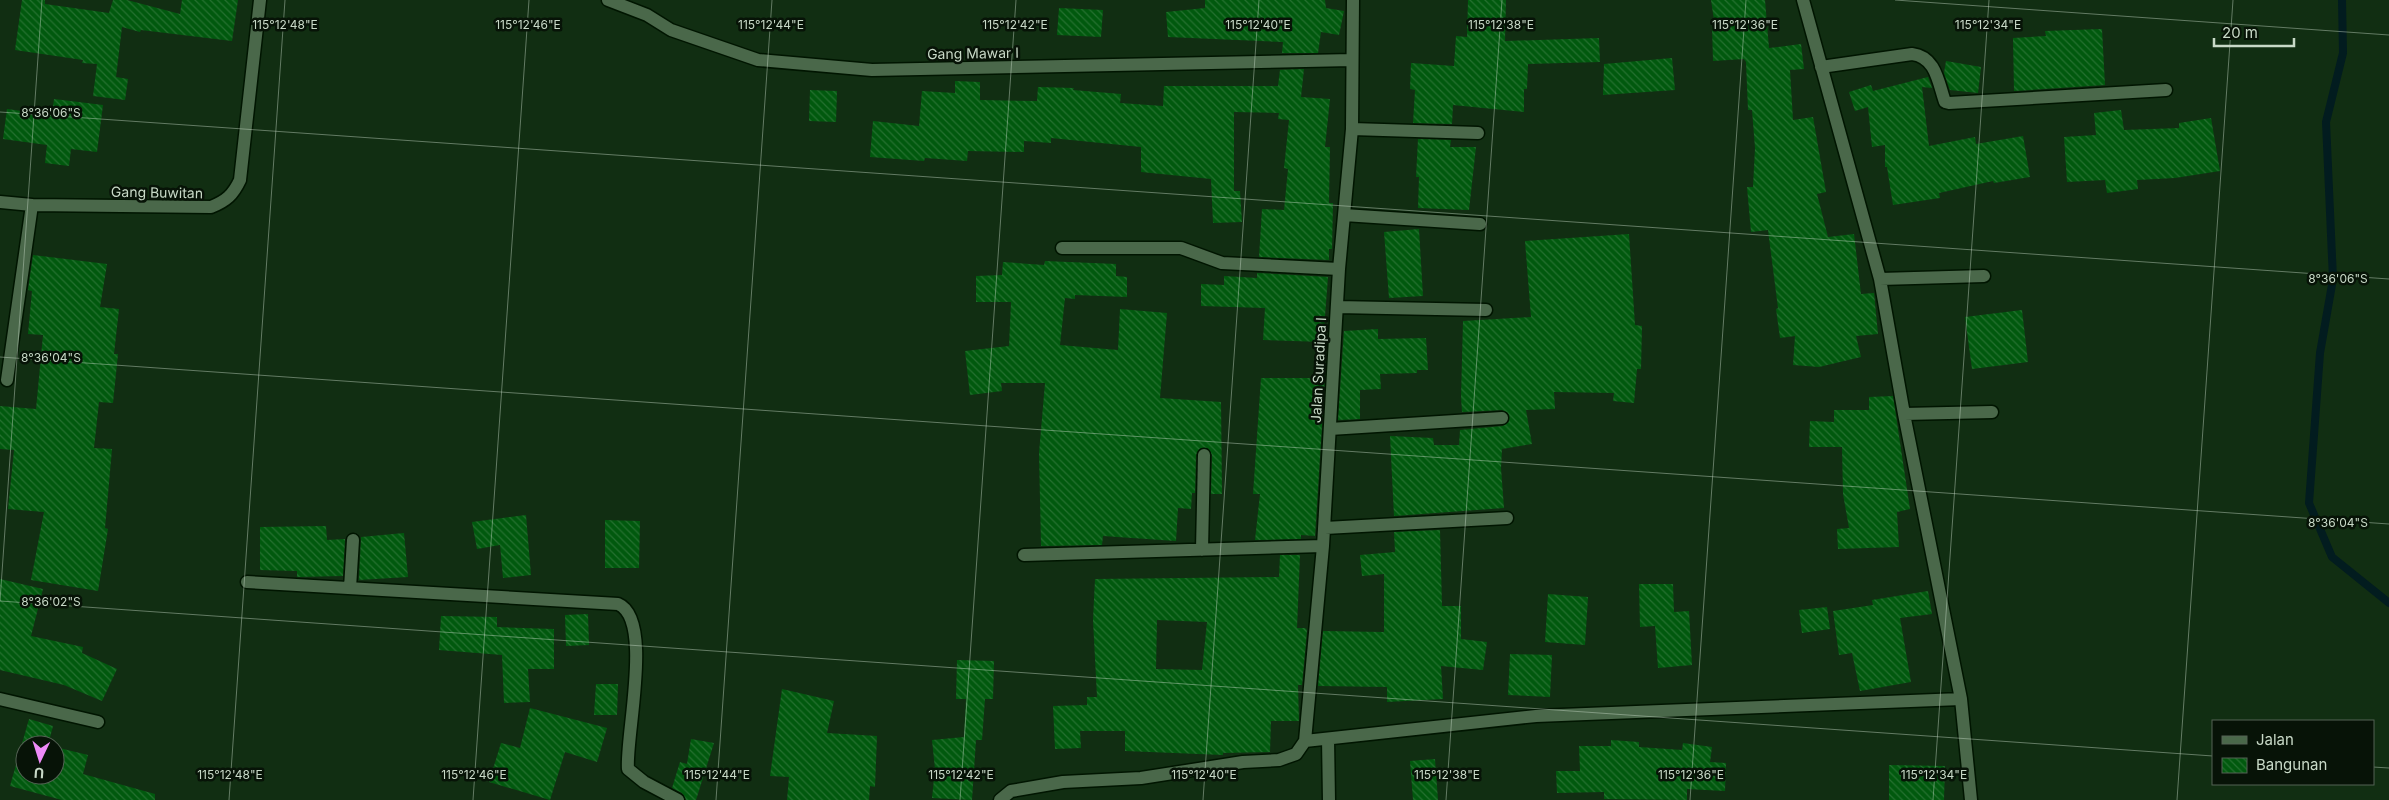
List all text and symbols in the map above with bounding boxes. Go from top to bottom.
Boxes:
scale bar [2214,15,2294,47]
text: 115°12'48"E [252,17,318,32]
text: 115°12'46"E [495,17,561,32]
text: 115°12'44"E [738,17,804,32]
text: 115°12'42"E [982,17,1048,32]
text: 115°12'40"E [1225,17,1291,32]
text: 115°12'38"E [1468,17,1534,32]
text: 115°12'36"E [1712,17,1778,32]
text: 115°12'34"E [1955,17,2021,32]
text: 20 m [2222,23,2258,42]
street label: Gang Mawar I [927,44,1019,62]
text: 8°36'06"S [21,105,81,120]
street label: Gang Buwitan [111,183,203,201]
text: 8°36'06"S [2308,271,2368,286]
street label: Jalan Suradipa I [1307,317,1329,423]
text: 8°36'04"S [21,350,81,365]
text: 8°36'04"S [2308,515,2368,530]
text: 8°36'02"S [21,594,81,609]
legend [2212,720,2374,785]
text: Jalan [2256,730,2294,749]
north arrow [15,735,65,785]
text: Bangunan [2256,755,2327,774]
text: U [33,765,45,782]
text: 115°12'48"E [197,767,263,782]
text: 115°12'46"E [441,767,507,782]
text: 115°12'44"E [684,767,750,782]
text: 115°12'42"E [928,767,994,782]
text: 115°12'40"E [1171,767,1237,782]
text: 115°12'38"E [1414,767,1480,782]
text: 115°12'36"E [1658,767,1724,782]
text: 115°12'34"E [1901,767,1967,782]

